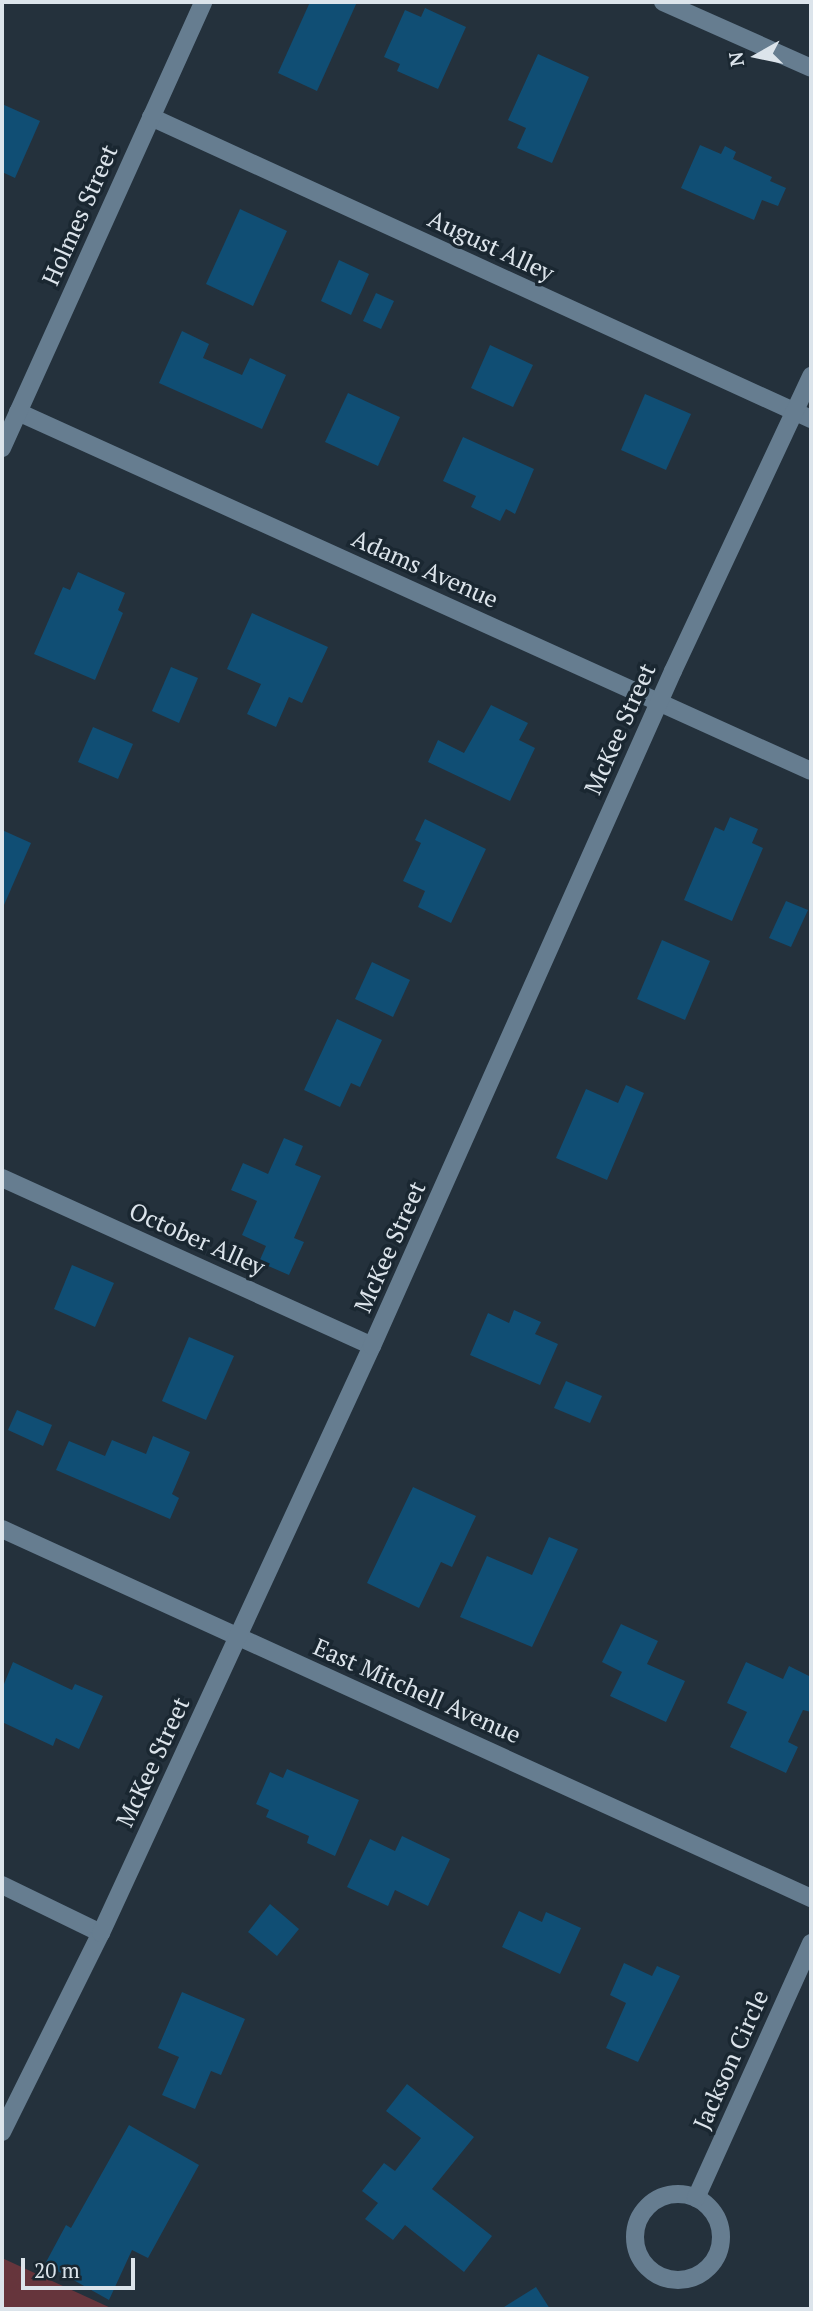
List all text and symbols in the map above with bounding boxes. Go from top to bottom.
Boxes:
north arrow [722,21,792,91]
text: N [722,50,749,68]
street label: Holmes Street [36,140,124,290]
street label: August Alley [423,204,559,288]
street label: Adams Avenue [347,524,503,614]
street label: McKee Street [578,659,662,799]
street label: McKee Street [348,1177,432,1317]
street label: October Alley [125,1196,269,1282]
street label: East Mitchell Avenue [309,1632,525,1750]
street label: McKee Street [110,1692,196,1832]
street label: Jackson Circle [687,1986,775,2134]
scale bar [24,2244,138,2288]
text: 20 m [34,2256,80,2284]

